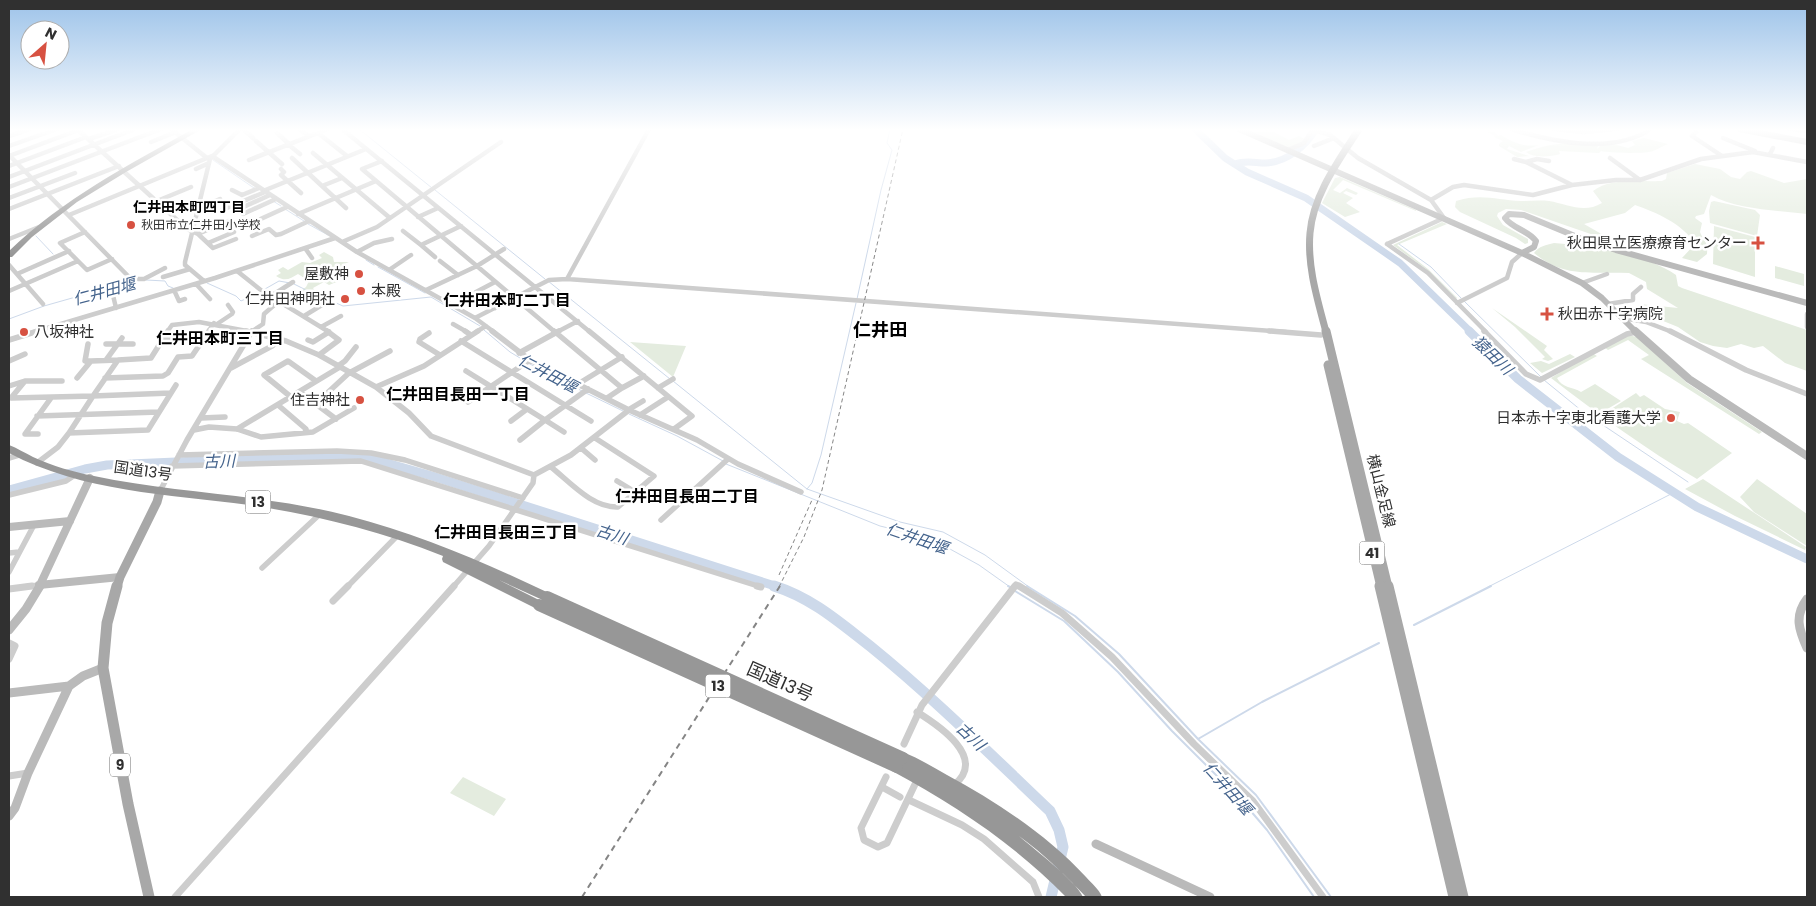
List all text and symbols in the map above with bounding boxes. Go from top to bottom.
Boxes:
north arrow [20,20,70,70]
text: N [42,22,60,45]
district label: 仁井田本町四丁目 [133,197,245,217]
place label: 秋田市立仁井田小学校 [141,216,261,233]
marker: 秋田市立仁井田小学校 [125,219,137,231]
place label: 秋田県立医療療育センター [1567,232,1747,253]
marker: 秋田県立医療療育センター [1751,236,1765,250]
place label: 屋敷神 [304,263,349,284]
marker: 屋敷神 [353,268,365,280]
water label: 仁井田堰 [70,271,141,311]
place label: 本殿 [371,280,401,301]
marker: 本殿 [355,285,367,297]
place label: 仁井田神明社 [245,288,335,309]
district label: 仁井田本町二丁目 [443,289,571,312]
marker: 仁井田神明社 [339,293,351,305]
place label: 秋田赤十字病院 [1558,303,1663,324]
marker: 秋田赤十字病院 [1540,307,1554,321]
district label: 仁井田 [853,317,907,342]
place label: 八坂神社 [34,321,94,342]
marker: 八坂神社 [18,326,30,338]
district label: 仁井田本町三丁目 [156,327,284,350]
water label: 猿田川 [1467,330,1519,382]
water label: 仁井田堰 [514,348,584,400]
district label: 仁井田目長田一丁目 [386,383,530,406]
place label: 住吉神社 [290,389,350,410]
marker: 住吉神社 [354,394,366,406]
place label: 日本赤十字東北看護大学 [1496,407,1661,428]
marker: 日本赤十字東北看護大学 [1665,412,1677,424]
water label: 古川 [203,449,237,474]
street label: 横山金足線 [1362,452,1401,530]
street label: 国道13号 [113,456,174,485]
district label: 仁井田目長田二丁目 [615,485,759,508]
road number: 13 [246,491,270,514]
water label: 仁井田堰 [883,517,954,561]
water label: 古川 [593,519,633,551]
district label: 仁井田目長田三丁目 [434,521,578,544]
road number: 41 [1360,542,1384,564]
street label: 国道13号 [743,656,817,707]
road number: 13 [706,674,730,698]
water label: 古川 [951,717,992,757]
road number: 9 [110,754,130,776]
water label: 仁井田堰 [1198,757,1260,822]

